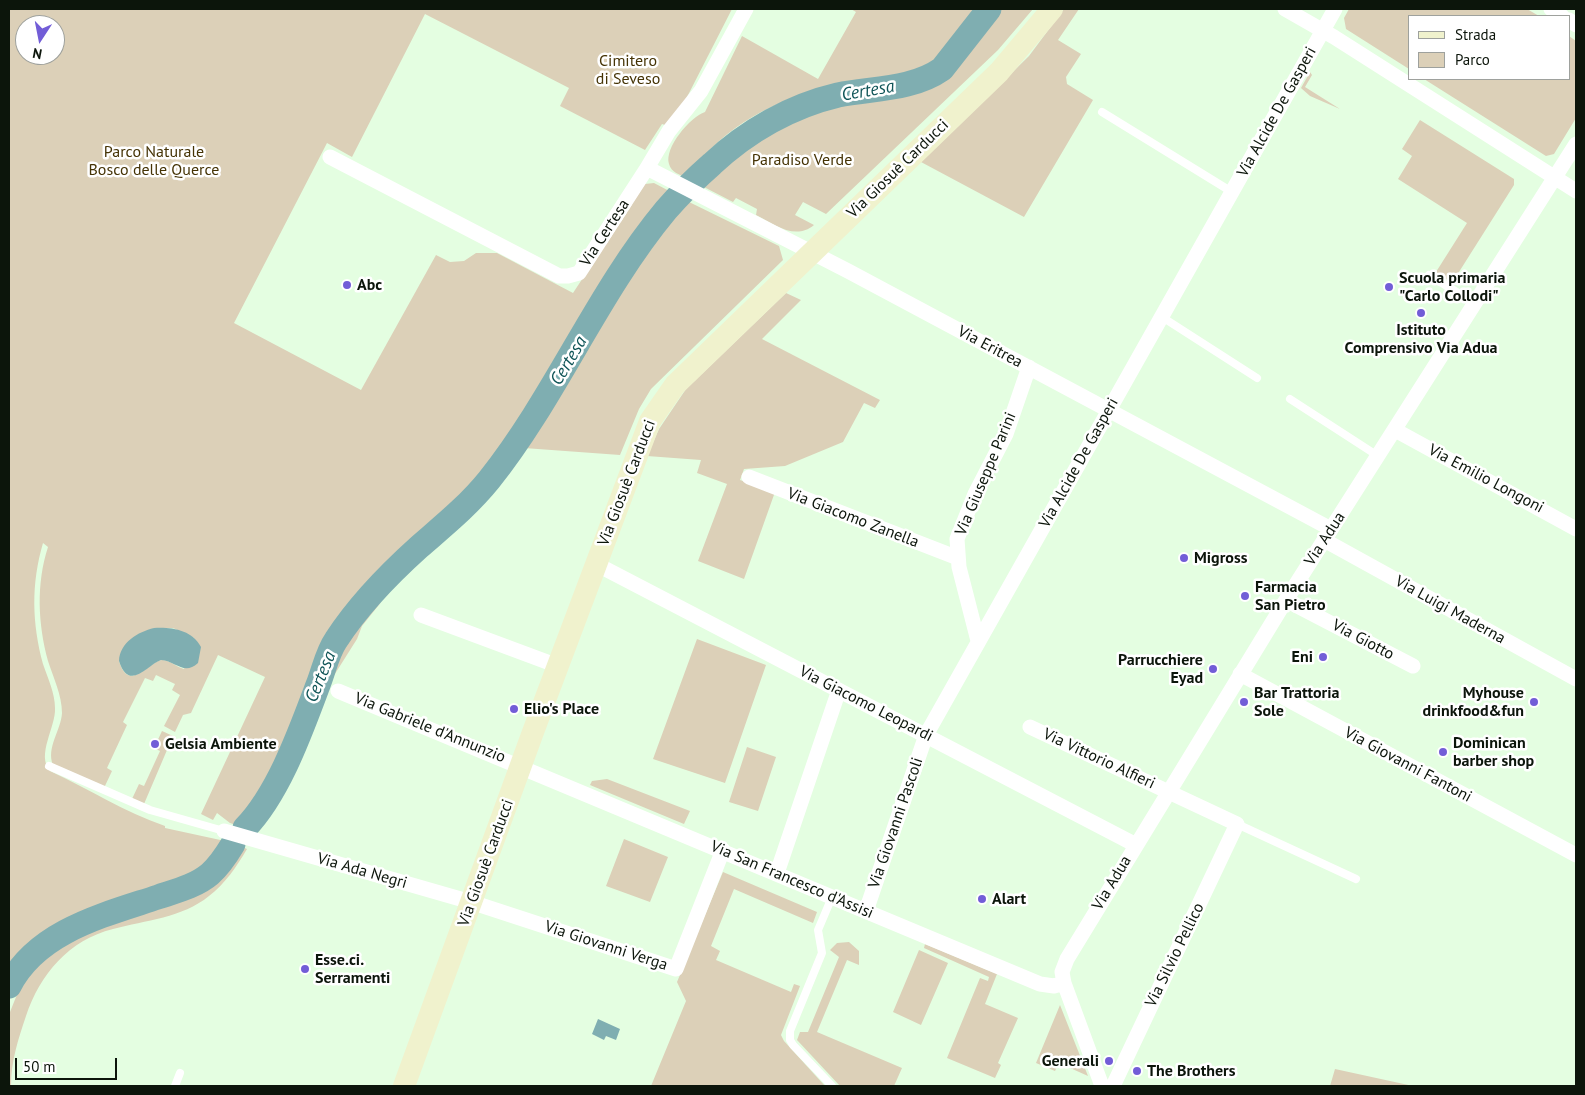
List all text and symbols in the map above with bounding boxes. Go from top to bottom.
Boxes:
north arrow [15,15,65,65]
legend [1408,15,1570,80]
text: Strada [1455,25,1496,44]
text: N [31,44,44,63]
street label: Via Alcide De Gasperi [1233,44,1321,180]
text: Parco [1455,50,1490,69]
park label: Cimitero di Seveso [596,51,660,89]
water label: Certesa [840,76,896,106]
street label: Via Giosuè Carducci [843,116,953,222]
park label: Parco Naturale Bosco delle Querce [89,142,219,180]
park label: Paradiso Verde [752,150,852,170]
street label: Via Certesa [576,196,634,270]
place label: Scuola primaria "Carlo Collodi" [1399,268,1506,306]
place label: Abc [357,275,382,295]
marker: Abc [341,279,353,291]
marker: Scuola primaria "Carlo Collodi" [1383,281,1395,293]
marker: Istituto Comprensivo Via Adua [1415,307,1427,319]
place label: Istituto Comprensivo Via Adua [1345,320,1497,358]
street label: Via Eritrea [954,322,1026,372]
water label: Certesa [546,333,592,389]
street label: Via Alcide De Gasperi [1035,395,1123,531]
street label: Via Giuseppe Parini [951,410,1021,538]
street label: Via Giosuè Carducci [594,417,660,549]
street label: Via Emilio Longoni [1425,440,1547,518]
street label: Via Giacomo Zanella [785,484,921,552]
street label: Via Adua [1301,509,1349,569]
place label: Migross [1194,548,1247,568]
marker: Migross [1178,552,1190,564]
street label: Via Luigi Maderna [1392,572,1508,648]
place label: Farmacia San Pietro [1255,577,1326,615]
marker: Farmacia San Pietro [1239,590,1251,602]
street label: Via Giotto [1329,616,1397,664]
place label: Eni [1292,647,1313,667]
water label: Certesa [301,648,341,706]
place label: Parrucchiere Eyad [1118,650,1203,688]
marker: Eni [1317,651,1329,663]
street label: Via Giacomo Leopardi [796,662,936,746]
marker: Parrucchiere Eyad [1207,663,1219,675]
place label: Bar Trattoria Sole [1254,683,1339,721]
place label: Myhouse drinkfood&fun [1423,683,1524,721]
street label: Via Gabriele d'Annunzio [352,689,508,767]
marker: Bar Trattoria Sole [1238,696,1250,708]
marker: Myhouse drinkfood&fun [1528,696,1540,708]
place label: Elio's Place [524,699,599,719]
marker: Elio's Place [508,703,520,715]
street label: Via Giovanni Fantoni [1341,723,1475,807]
street label: Via Vittorio Alfieri [1040,725,1158,793]
place label: Dominican barber shop [1453,733,1534,771]
place label: Gelsia Ambiente [165,734,277,754]
marker: Gelsia Ambiente [149,738,161,750]
marker: Dominican barber shop [1437,746,1449,758]
street label: Via Giovanni Pascoli [865,755,927,891]
street label: Via Giosuè Carducci [454,797,518,929]
street label: Via San Francesco d'Assisi [708,837,876,923]
street label: Via Ada Negri [315,849,409,893]
street label: Via Adua [1088,852,1136,914]
place label: Alart [992,889,1026,909]
marker: Alart [976,893,988,905]
street label: Via Silvio Pellico [1142,900,1208,1010]
street label: Via Giovanni Verga [542,917,670,975]
place label: Esse.ci. Serramenti [315,950,390,988]
marker: Esse.ci. Serramenti [299,963,311,975]
scale bar [18,1048,120,1080]
place label: Generali [1042,1051,1099,1071]
marker: Generali [1103,1055,1115,1067]
text: 50 m [23,1057,56,1076]
place label: The Brothers [1147,1061,1235,1081]
marker: The Brothers [1131,1065,1143,1077]

